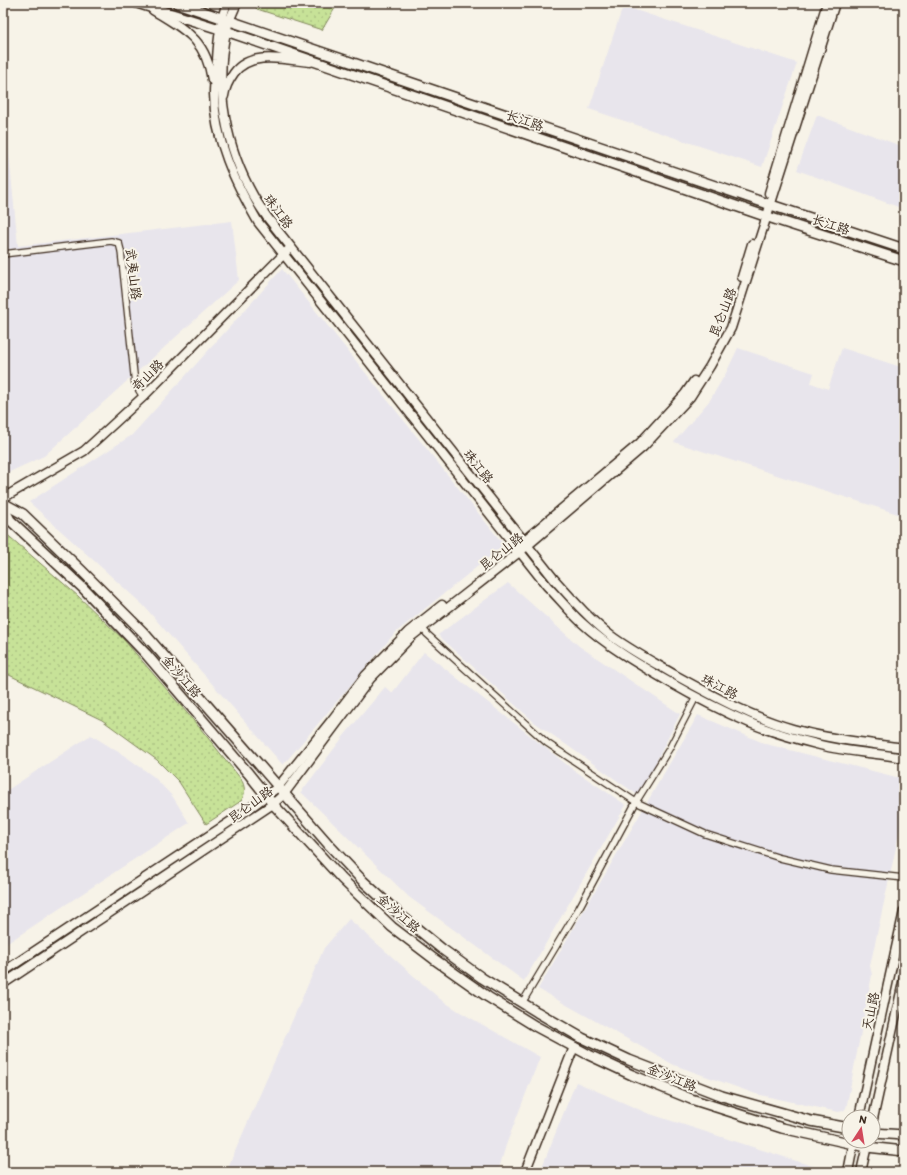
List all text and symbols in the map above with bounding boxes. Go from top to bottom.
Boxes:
street label: 长江路 [504,107,546,134]
street label: 珠江路 [261,191,296,231]
street label: 长江路 [810,211,852,238]
street label: 武夷山路 [123,247,144,301]
street label: 昆仑山路 [706,285,739,339]
street label: 奇山路 [128,356,166,394]
street label: 珠江路 [461,446,497,486]
street label: 昆仑山路 [476,529,526,573]
street label: 金沙江路 [159,652,204,701]
street label: 珠江路 [699,671,741,702]
street label: 昆仑山路 [225,783,276,826]
street label: 金沙江路 [374,891,423,936]
street label: 天山路 [859,990,882,1032]
street label: 金沙江路 [645,1061,699,1094]
north arrow [841,1109,881,1149]
text: N [858,1113,868,1127]

